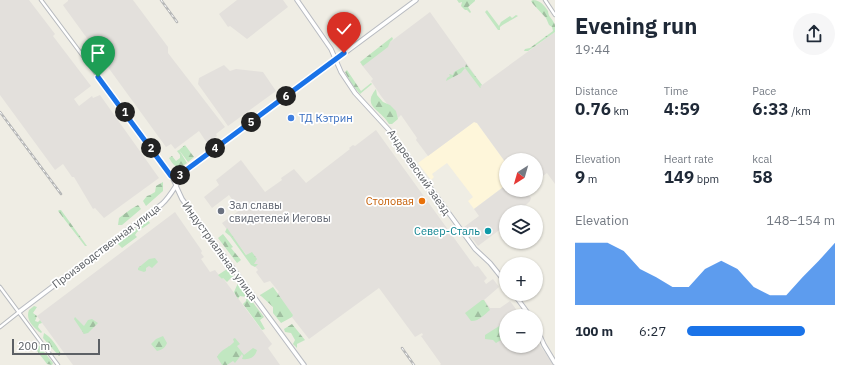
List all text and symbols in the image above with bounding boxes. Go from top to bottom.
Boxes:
text: Evening run [575,11,697,40]
pin [327,12,361,53]
button: share [793,13,835,55]
icon: check [333,18,355,40]
pin [81,36,115,77]
text: 19:44 [575,41,610,58]
icon: arrive [87,42,109,64]
text: Distance [575,84,618,98]
text: Time [664,84,688,98]
text: Pace [752,84,776,98]
pin: 6 [276,86,296,106]
text: 6 [283,89,289,103]
text: 0.76 [575,98,611,120]
text: 4:59 [664,98,700,120]
text: 6:33 [752,98,789,120]
pin: 1 [115,102,135,122]
text: km [611,104,629,118]
text: /km [789,104,811,118]
text: 1 [122,105,128,119]
place label: ТД Кэтрин [299,111,353,125]
pin: 5 [241,112,261,132]
marker: ТД Кэтрин [286,113,296,123]
text: 5 [248,115,254,129]
street label: Андреевский заезд [384,127,454,218]
pin: 2 [141,138,161,158]
pin: 4 [205,138,225,158]
text: 2 [148,141,154,155]
text: 4 [212,141,218,155]
text: Elevation [575,152,621,166]
text: Heart rate [664,152,714,166]
text: kcal [752,152,772,166]
north arrow [499,153,543,197]
map controls [499,153,543,353]
pin: 3 [170,165,190,185]
text: 9 [575,166,585,188]
text: 149 [664,166,694,188]
text: 58 [752,166,773,188]
text: 3 [177,168,183,182]
text: m [585,172,597,186]
text: bpm [694,172,719,186]
place label: Столовая [366,194,414,208]
marker: Столовая [417,196,427,206]
place label: Зал славы свидетелей Иеговы [229,198,331,225]
street label: Индустриальная улица [179,199,261,303]
street label: Производственная улица [49,201,163,291]
button: layers [499,205,543,249]
marker: Зал славы свидетелей Иеговы [216,206,226,216]
text: Elevation [575,212,629,229]
text: 148–154 m [766,212,835,229]
place label: Север-Сталь [414,224,480,238]
marker: Север-Сталь [483,226,493,236]
button: + [499,257,543,301]
button: − [499,309,543,353]
text: 100 m [575,323,613,340]
text: 6:27 [639,323,666,340]
scale bar [12,337,100,356]
text: 200 m [18,339,50,353]

